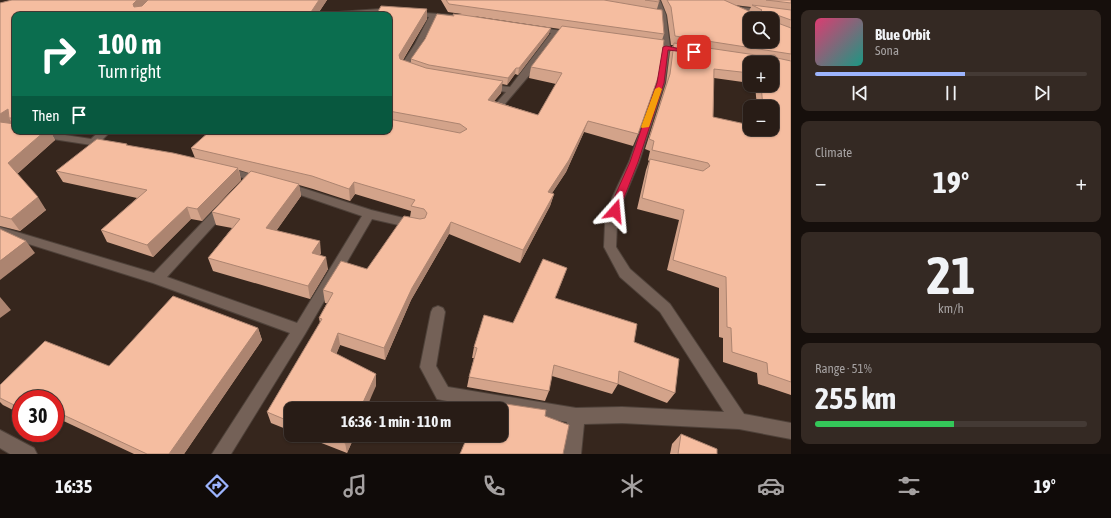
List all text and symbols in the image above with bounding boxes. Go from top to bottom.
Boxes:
map controls [743,12,779,136]
button: search [743,12,779,48]
text: Blue Orbit [875,26,930,43]
icon: right [32,28,84,80]
text: 100 m [98,28,161,60]
pin [677,35,711,69]
icon: arrive [683,41,705,63]
text: Sona [875,43,899,58]
button: + [743,56,779,92]
text: Turn right [98,61,161,82]
icon: previous [849,82,871,104]
icon: pause [940,82,962,104]
icon: next [1031,82,1053,104]
button: − [743,100,779,136]
icon: arrive [68,104,90,126]
text: Then [32,107,60,124]
text: Climate [815,145,852,160]
text: 19° [933,165,969,199]
text: − [815,169,826,195]
text: + [1076,169,1087,195]
position arrow [594,190,636,232]
text: 21 [927,245,975,305]
text: km/h [938,301,964,316]
text: Range · 51% [815,361,872,376]
text: 255 km [815,381,896,415]
speed limit sign: 30 [12,390,64,442]
text: 16:36 · 1 min · 110 m [341,413,451,430]
icon: directions [203,472,231,500]
icon: music [341,472,369,500]
icon: phone [480,472,508,500]
icon: climate [618,472,646,500]
icon: car [757,472,785,500]
icon: filters [895,472,923,500]
text: 16:35 [55,476,92,497]
text: 19° [1034,476,1056,497]

